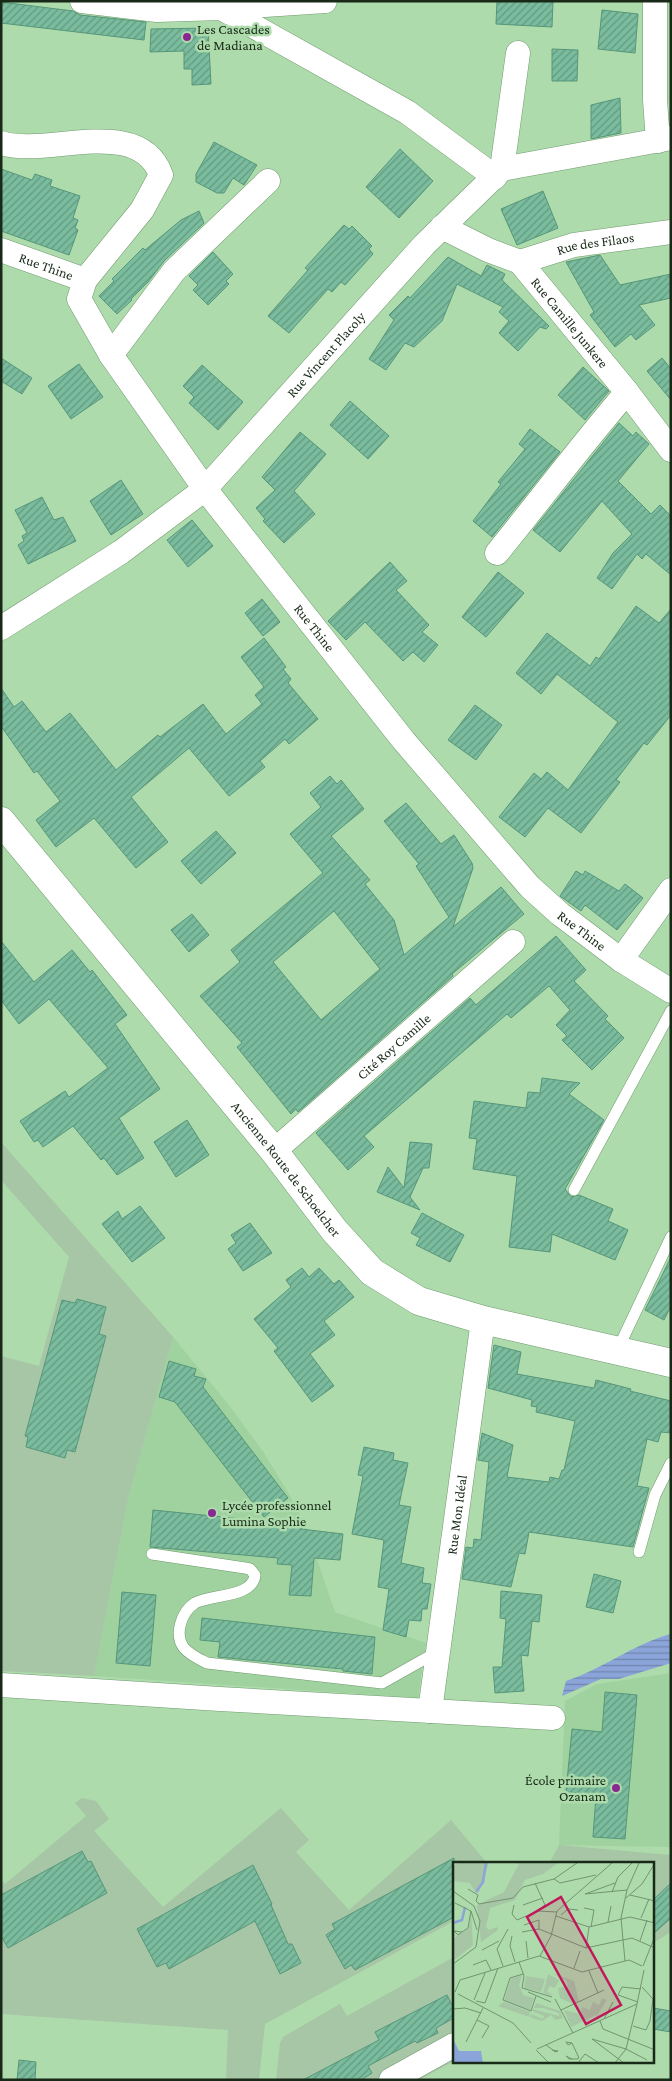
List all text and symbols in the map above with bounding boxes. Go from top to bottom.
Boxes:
place label: Les Cascades de Madiana [197,21,270,53]
marker: Les Cascades de Madiana [181,31,193,43]
street label: Rue des Filaos [555,229,635,258]
street label: Rue Thine [17,249,75,283]
street label: Rue Camille Junkere [528,274,612,371]
street label: Rue Vincent Placoly [283,308,369,400]
street label: Rue Thine [291,601,338,655]
street label: Rue Thine [555,907,609,954]
street label: Cité Roy Camille [354,1010,434,1083]
street label: Ancienne Route de Schoelcher [228,1098,344,1240]
street label: Rue Mon Idéal [443,1474,470,1556]
place label: Lycée professionnel Lumina Sophie [222,1497,332,1529]
marker: Lycée professionnel Lumina Sophie [206,1507,218,1519]
place label: École primaire Ozanam [525,1772,606,1804]
marker: École primaire Ozanam [610,1782,622,1794]
inset map [453,1862,654,2064]

